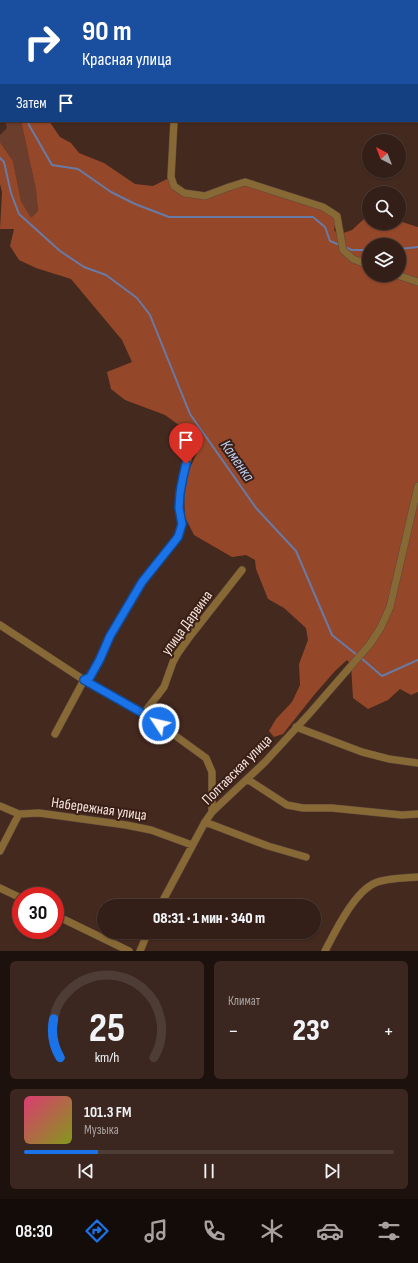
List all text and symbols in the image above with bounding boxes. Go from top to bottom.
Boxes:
text: 90 m [82,15,132,48]
icon: right [16,16,68,68]
text: Красная улица [82,49,172,70]
icon: arrive [55,92,77,114]
text: Затем [16,94,47,113]
north arrow [362,134,406,178]
map controls [362,134,406,282]
button: search [362,186,406,230]
button: layers [362,238,406,282]
pin [169,423,203,464]
icon: arrive [175,429,197,451]
water label: Каменка [216,437,258,486]
street label: улица Дарвина [157,587,217,659]
position arrow [138,703,180,745]
street label: Полтавская улица [198,731,276,809]
street label: Набережная улица [50,793,148,825]
speed limit sign: 30 [12,887,64,939]
text: 08:31 · 1 мин · 340 m [153,909,265,928]
text: Климат [228,993,260,1009]
text: 25 [89,1004,125,1053]
text: 23° [293,1013,329,1049]
text: − [228,1018,239,1045]
text: + [383,1018,394,1045]
text: km/h [95,1049,119,1066]
text: 101.3 FM [84,1103,132,1122]
text: Музыка [84,1122,119,1138]
icon: previous [75,1160,97,1182]
icon: pause [198,1160,220,1182]
icon: next [321,1160,343,1182]
icon: directions [83,1217,111,1245]
icon: music [142,1217,170,1245]
icon: phone [200,1217,228,1245]
icon: climate [258,1217,286,1245]
icon: car [316,1217,344,1245]
icon: filters [375,1217,403,1245]
text: 08:30 [15,1221,53,1242]

